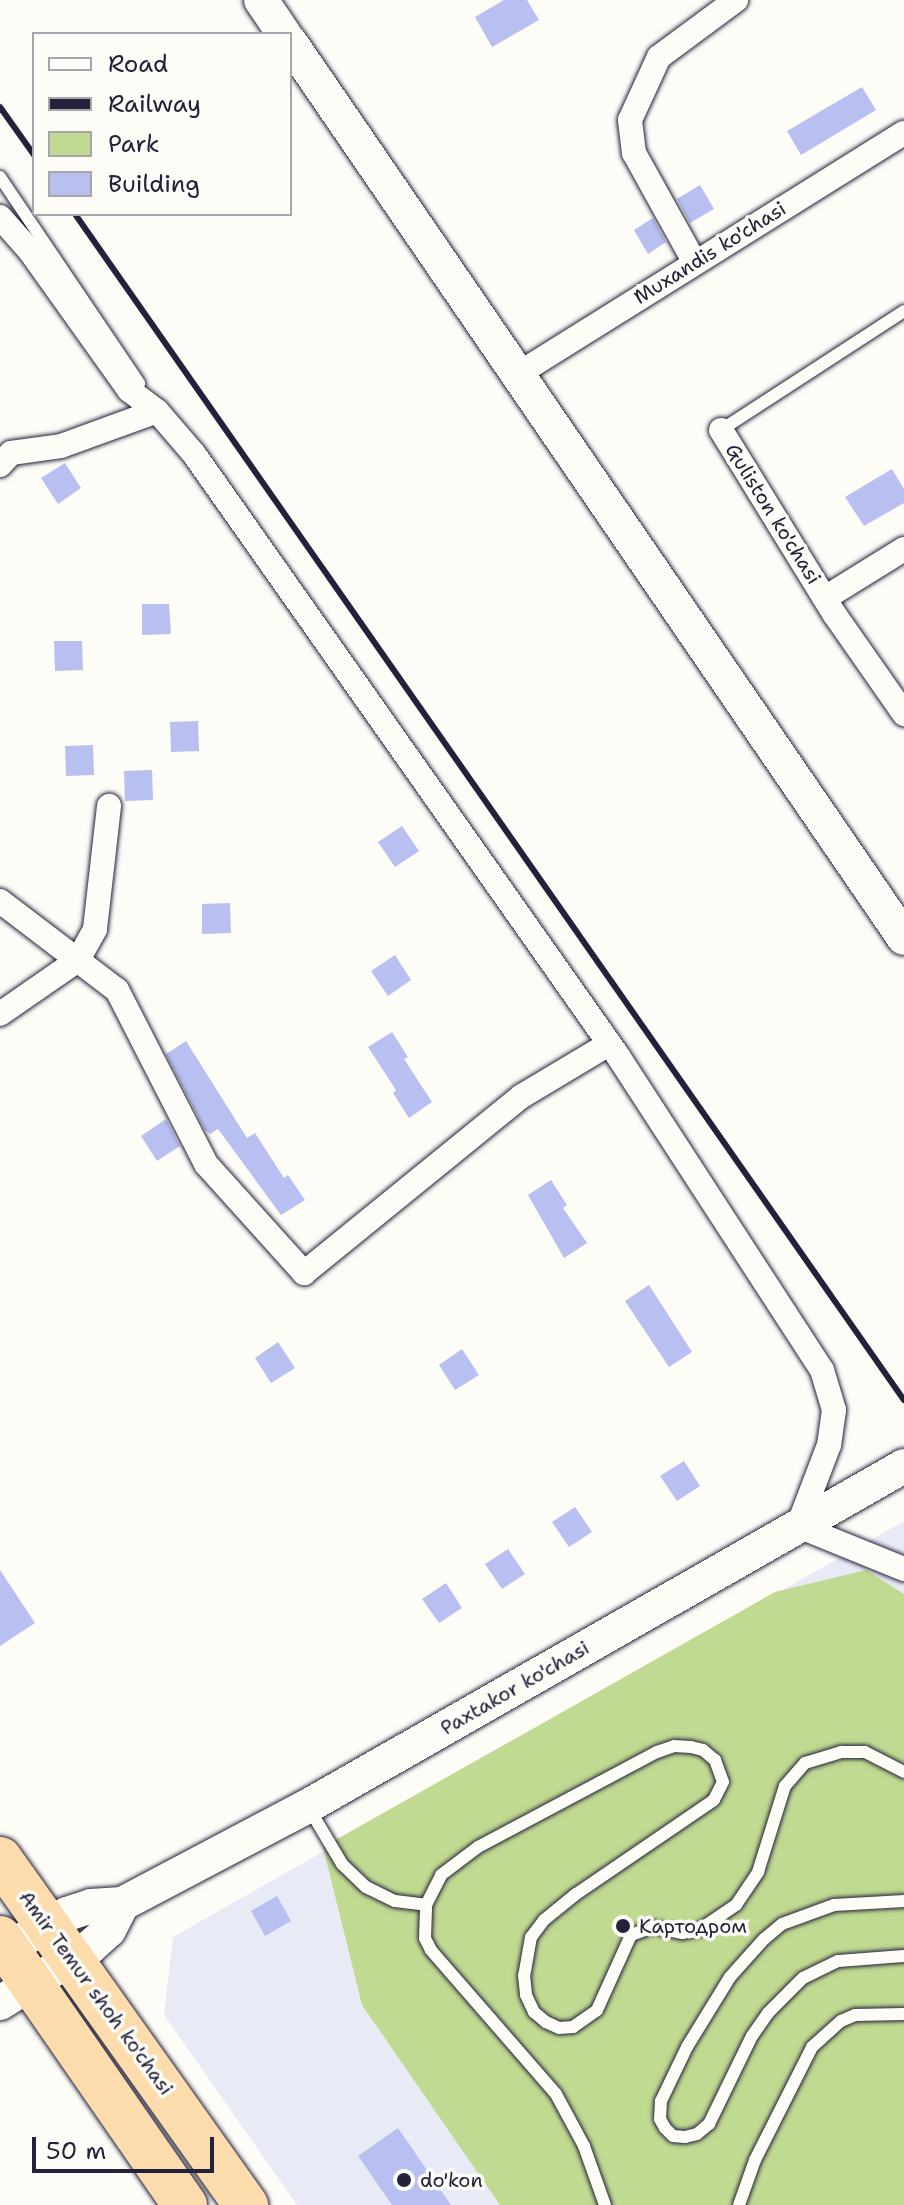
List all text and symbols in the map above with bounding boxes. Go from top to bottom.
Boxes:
legend [32,32,292,216]
text: Road [108,48,168,80]
text: Railway [108,88,201,120]
text: Park [108,128,160,160]
text: Building [108,168,200,200]
street label: Muxandis ko'chasi [629,196,791,310]
street label: Guliston ko'chasi [720,439,826,589]
street label: Paxtakor ko'chasi [436,1636,594,1740]
street label: Amir Temur shoh ko'chasi [14,1886,178,2100]
place label: Картодром [639,1914,747,1938]
marker: Картодром [614,1917,632,1935]
scale bar [36,2121,218,2171]
text: 50 m [46,2135,106,2167]
place label: do'kon [420,2168,483,2192]
marker: do'kon [395,2171,413,2189]

